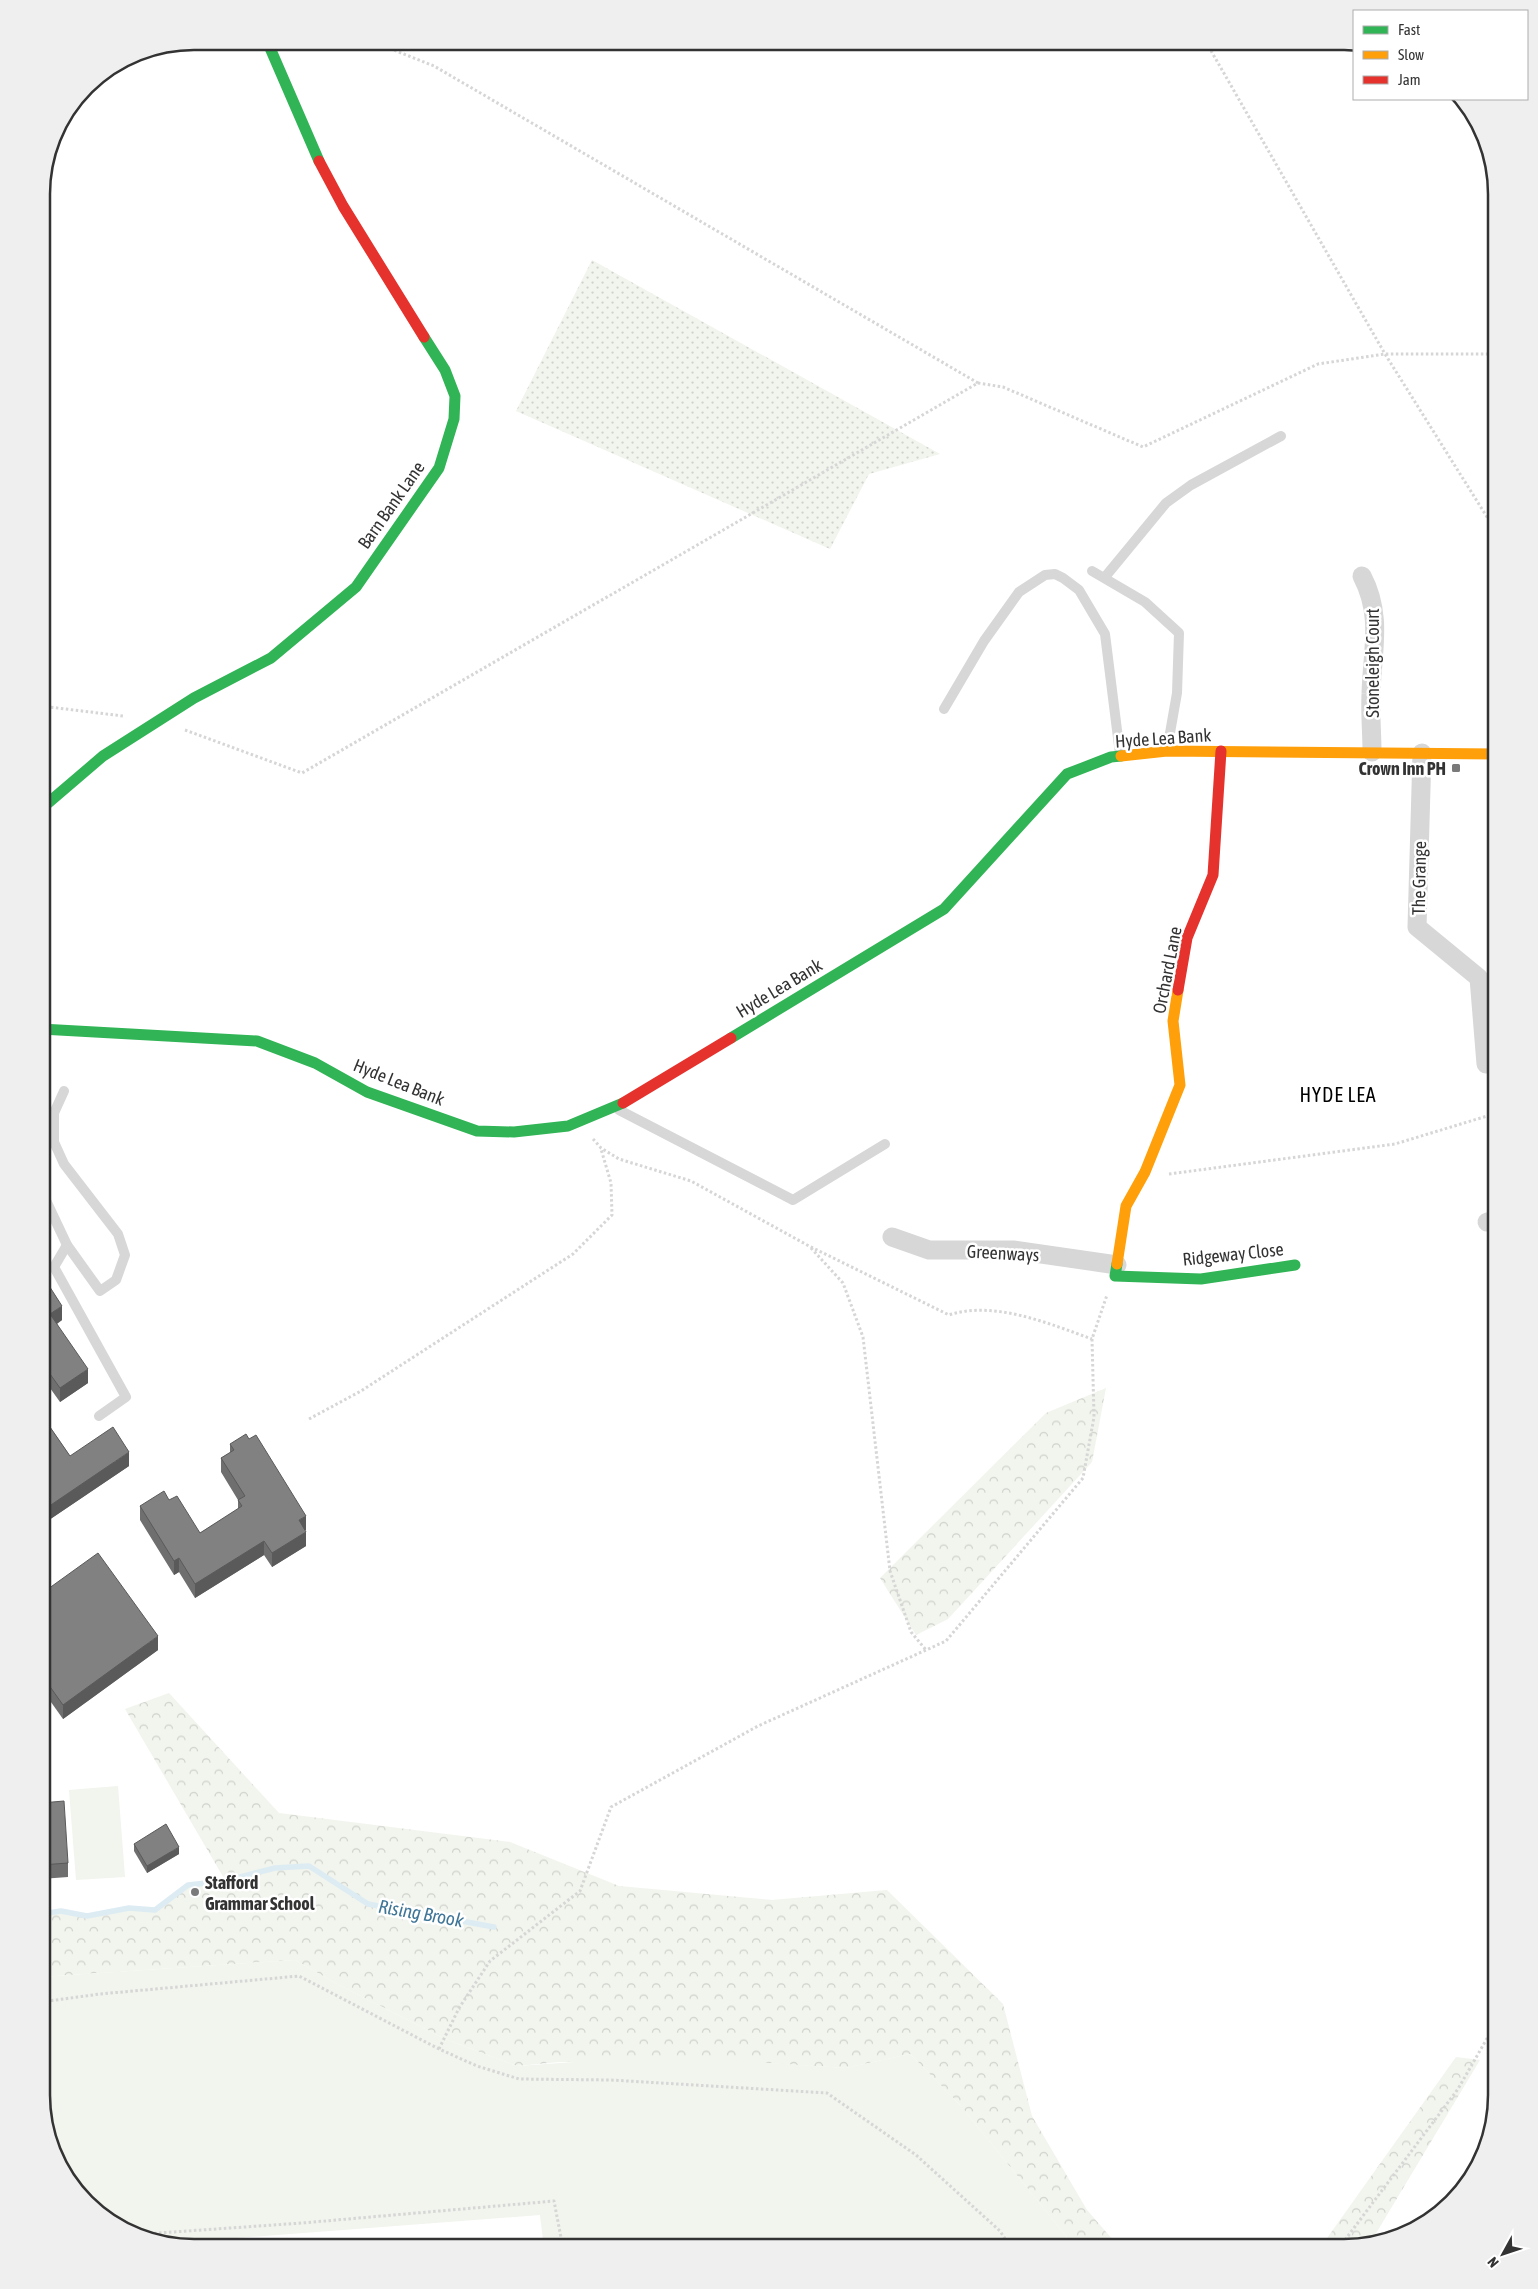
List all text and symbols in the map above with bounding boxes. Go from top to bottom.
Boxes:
legend [1353,10,1528,100]
text: Fast [1398,21,1420,38]
text: Slow [1398,46,1424,63]
text: Jam [1398,71,1421,88]
street label: Barn Bank Lane [353,457,429,553]
street label: Stoneleigh Court [1362,608,1383,718]
street label: Hyde Lea Bank [1114,724,1212,752]
place label: Crown Inn PH [1359,758,1446,779]
marker: Crown Inn PH [1450,762,1462,774]
street label: The Grange [1408,841,1430,915]
street label: Orchard Lane [1148,925,1186,1015]
street label: Hyde Lea Bank [732,954,826,1022]
street label: Hyde Lea Bank [350,1054,448,1110]
district label: HYDE LEA [1299,1083,1377,1106]
street label: Ridgeway Close [1181,1238,1285,1270]
street label: Greenways [966,1241,1040,1265]
place label: Stafford Grammar School [205,1872,315,1914]
marker: Stafford Grammar School [189,1886,201,1898]
water label: Rising Brook [377,1895,466,1931]
north arrow [1478,2229,1528,2279]
text: N [1484,2254,1502,2271]

